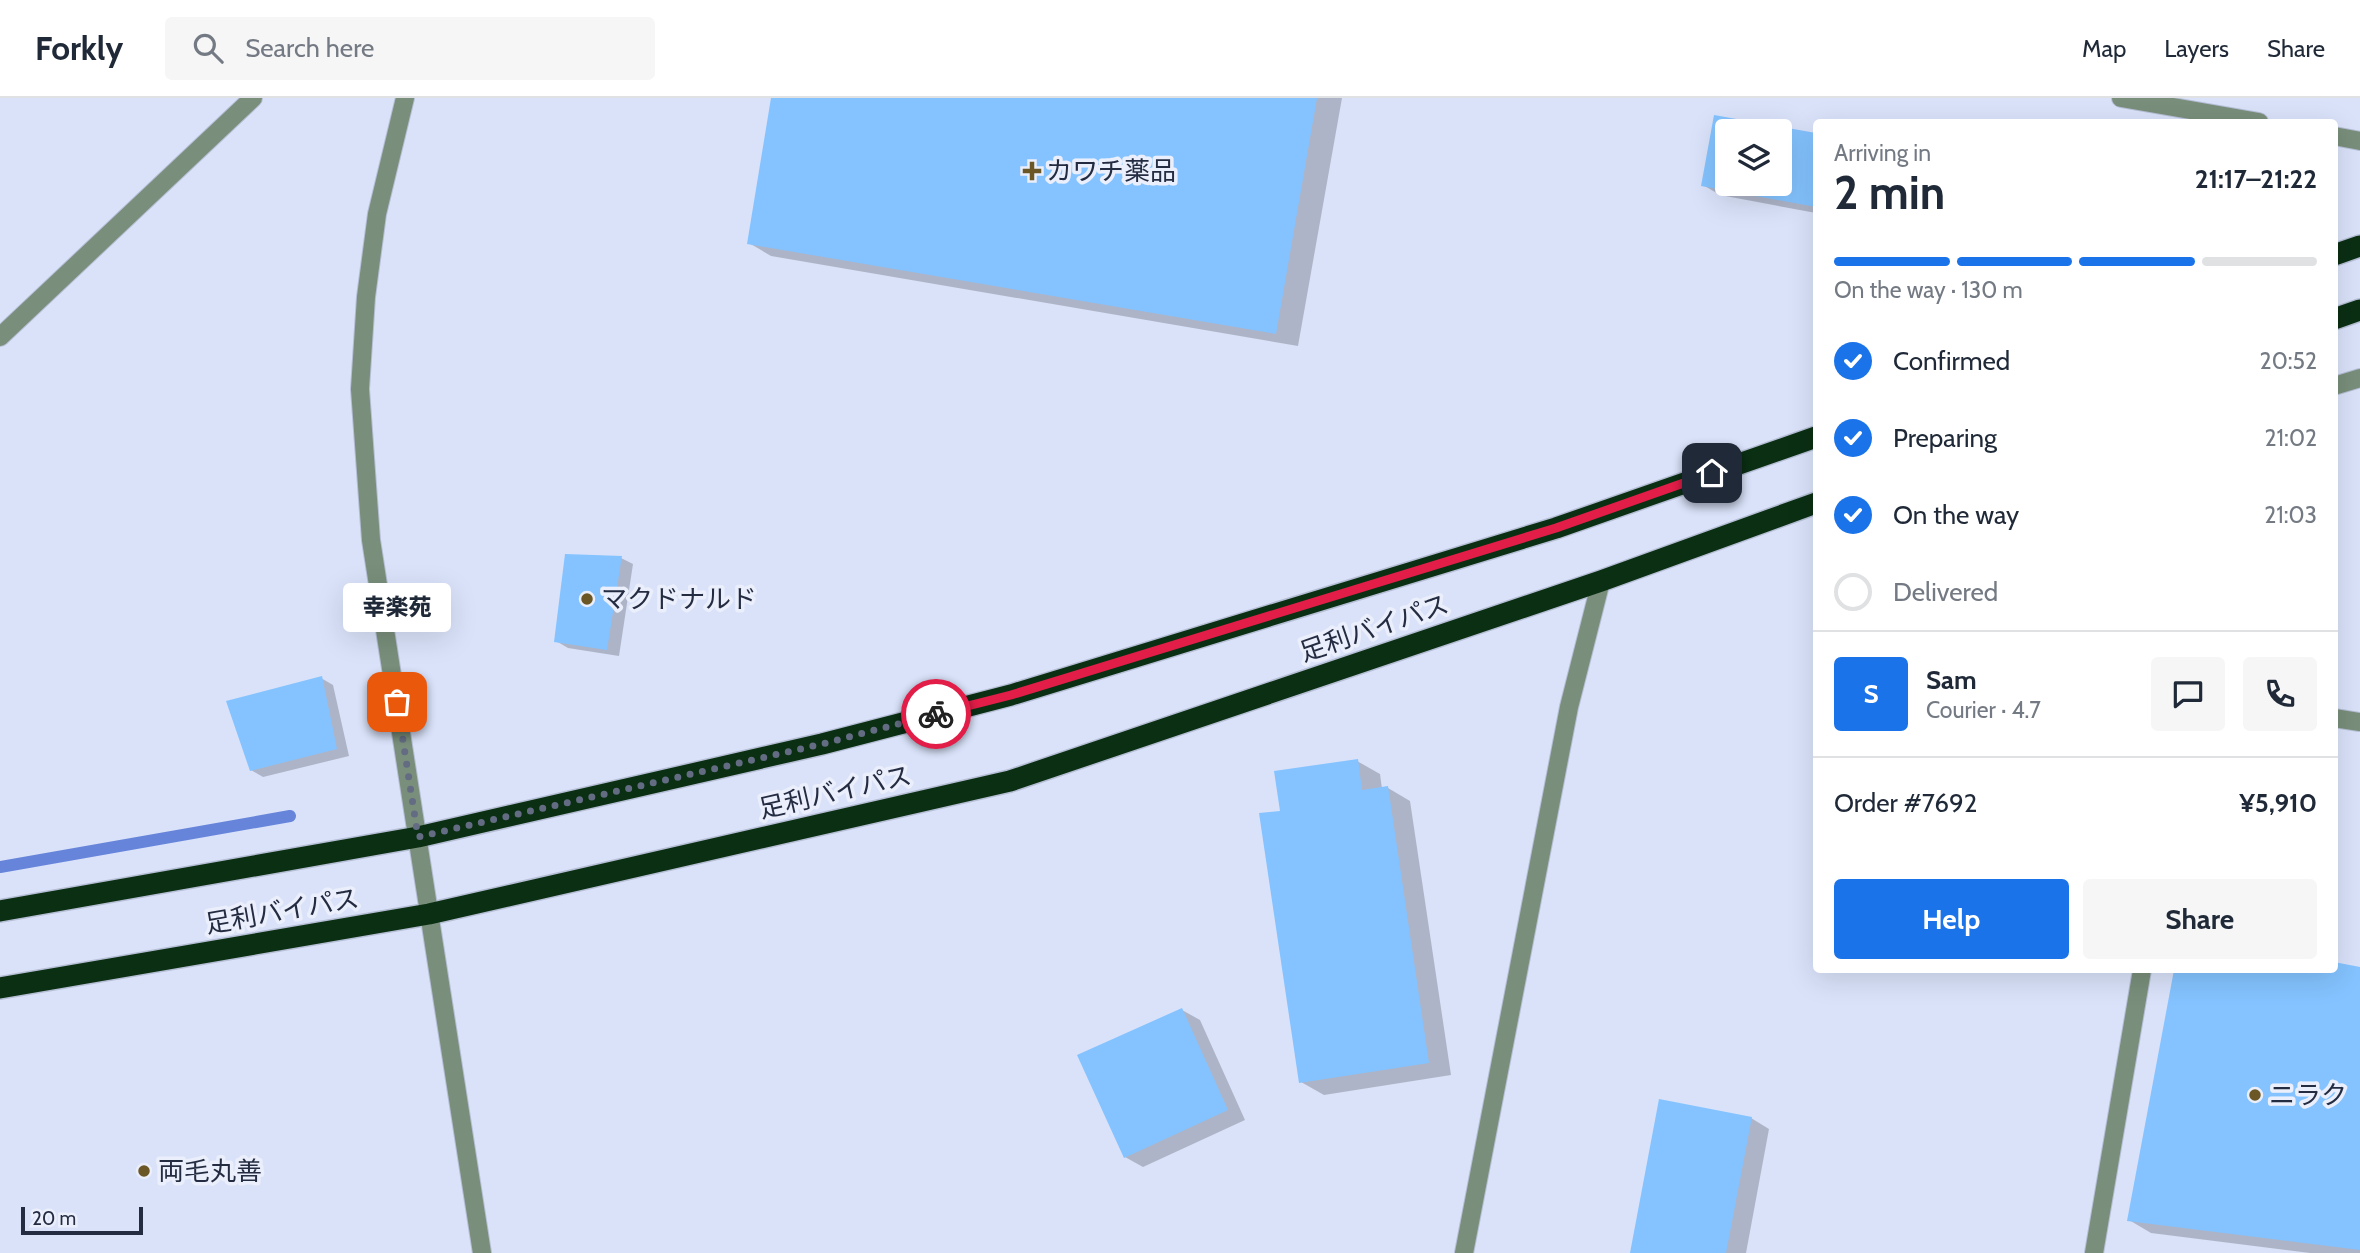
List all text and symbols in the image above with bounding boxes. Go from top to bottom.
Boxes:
search box [165,17,655,80]
text: Forkly [35,28,123,68]
icon: search [189,29,227,67]
text: Search here [245,32,374,64]
text: Map [2082,34,2126,63]
text: Layers [2164,34,2229,63]
text: Share [2267,34,2325,63]
map controls [1715,119,1792,196]
button: layers [1715,119,1792,196]
text: Arriving in [1834,139,1931,167]
place label: カワチ薬品 [1046,155,1176,187]
marker: カワチ薬品 [1024,163,1040,179]
text: 21:17–21:22 [2195,163,2317,195]
text: 2 min [1834,165,1945,221]
text: On the way · 130 m [1834,276,2023,304]
icon: check [1834,342,1872,380]
text: Confirmed [1893,345,2010,377]
text: 20:52 [2260,347,2317,375]
icon: check [1834,419,1872,457]
text: Preparing [1893,422,1997,454]
text: 21:02 [2265,424,2317,452]
pin [1682,443,1742,503]
icon: home [1693,454,1731,492]
icon: check [1834,496,1872,534]
text: On the way [1893,499,2019,531]
text: 21:03 [2264,501,2317,529]
text: Delivered [1893,576,1998,608]
callout: 幸楽苑 [343,583,451,632]
place label: マクドナルド [601,583,757,615]
street label: 足利バイパス [1295,588,1453,668]
marker: マクドナルド [579,591,595,607]
text: 幸楽苑 [363,593,432,621]
button: chat [2151,657,2225,731]
button: phone [2243,657,2317,731]
text: Sam [1926,664,1977,696]
pin [367,672,427,732]
text: S [1863,678,1879,710]
courier [901,679,971,749]
icon: bag [378,683,416,721]
icon: bike [917,695,955,733]
text: Courier · 4.7 [1926,696,2041,724]
street label: 足利バイパス [756,759,914,825]
text: Order #7692 [1834,787,1977,819]
text: ¥5,910 [2239,787,2317,819]
button: Help [1834,879,2069,959]
button: Share [2083,879,2317,959]
street label: 足利バイパス [203,882,361,940]
place label: ニラク [2269,1079,2347,1111]
marker: ニラク [2247,1087,2263,1103]
place label: 両毛丸善 [158,1155,262,1187]
marker: 両毛丸善 [136,1163,152,1179]
scale bar [21,1204,144,1236]
text: 20 m [32,1207,76,1230]

